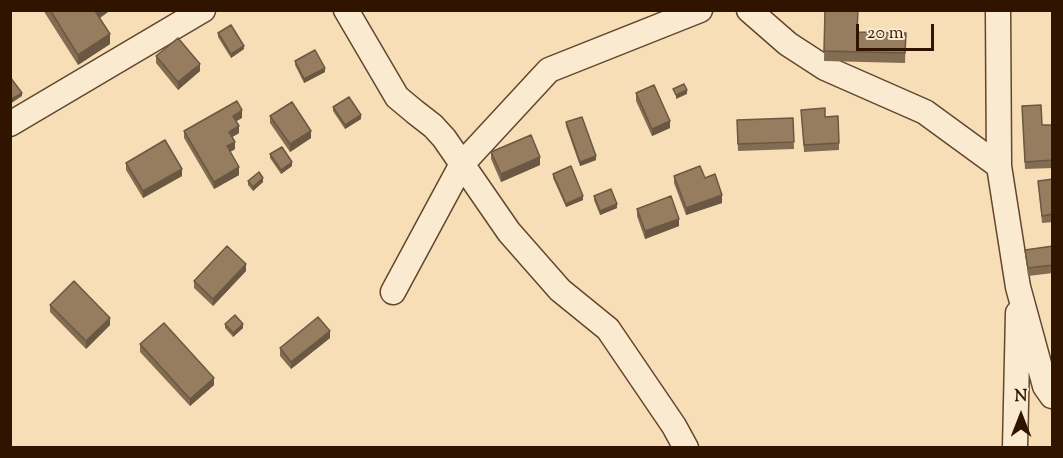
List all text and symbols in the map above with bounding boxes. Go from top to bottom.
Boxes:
scale bar [859,12,937,50]
text: 20 m [867,21,904,47]
north arrow [991,386,1051,446]
text: N [1015,386,1027,409]

